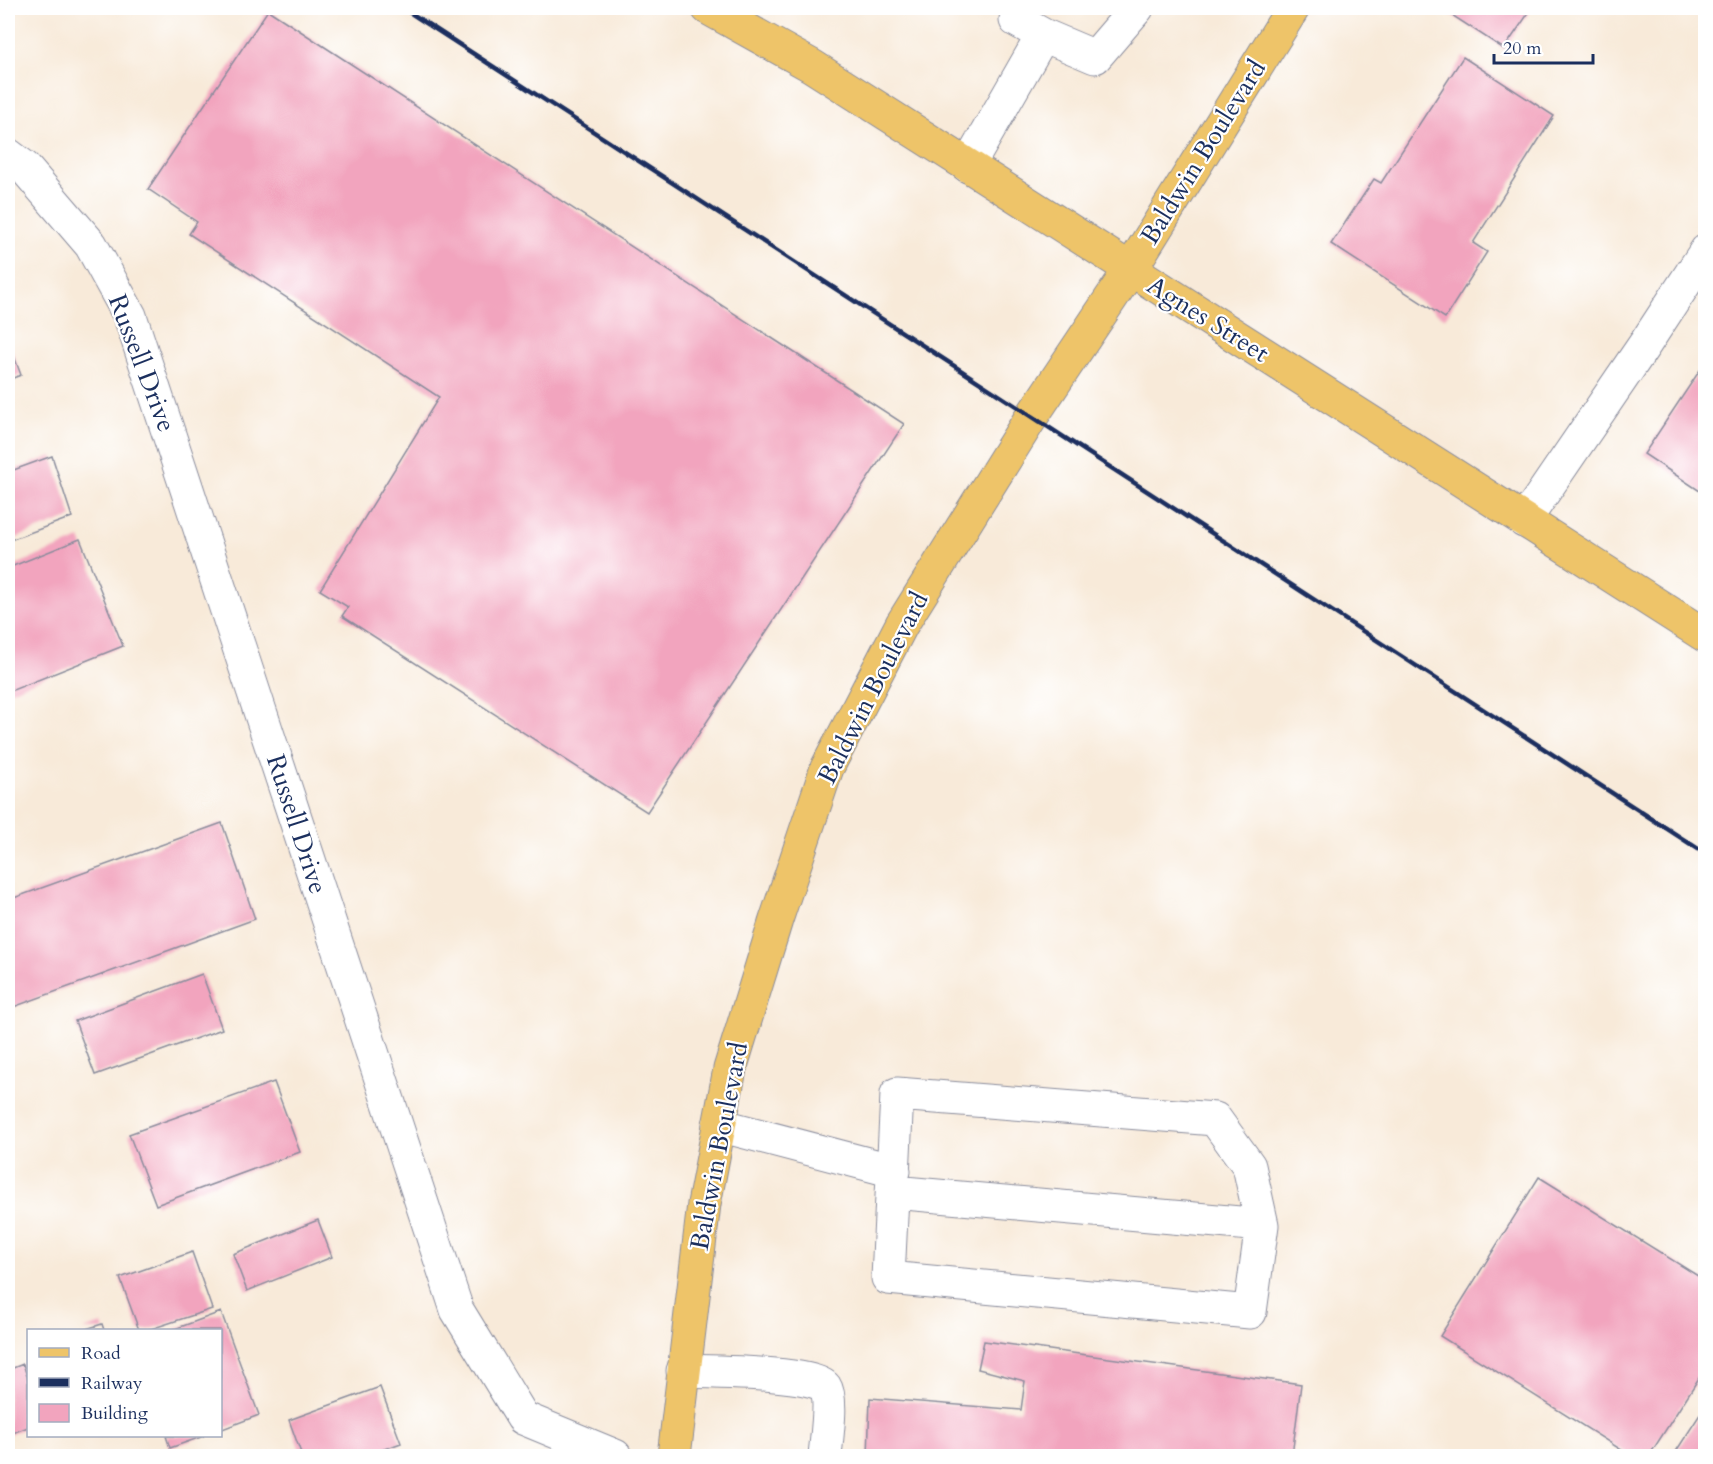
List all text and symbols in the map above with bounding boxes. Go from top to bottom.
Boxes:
scale bar [1494,27,1593,65]
text: 20 m [1503,36,1542,61]
street label: Baldwin Boulevard [1132,53,1274,251]
street label: Agnes Street [1140,268,1276,370]
street label: Russell Drive [100,289,184,437]
street label: Baldwin Boulevard [809,586,937,790]
street label: Russell Drive [258,750,336,898]
street label: Baldwin Boulevard [682,1039,756,1253]
legend [27,1329,222,1437]
text: Road [81,1341,121,1366]
text: Railway [81,1371,143,1396]
text: Building [81,1401,149,1426]

